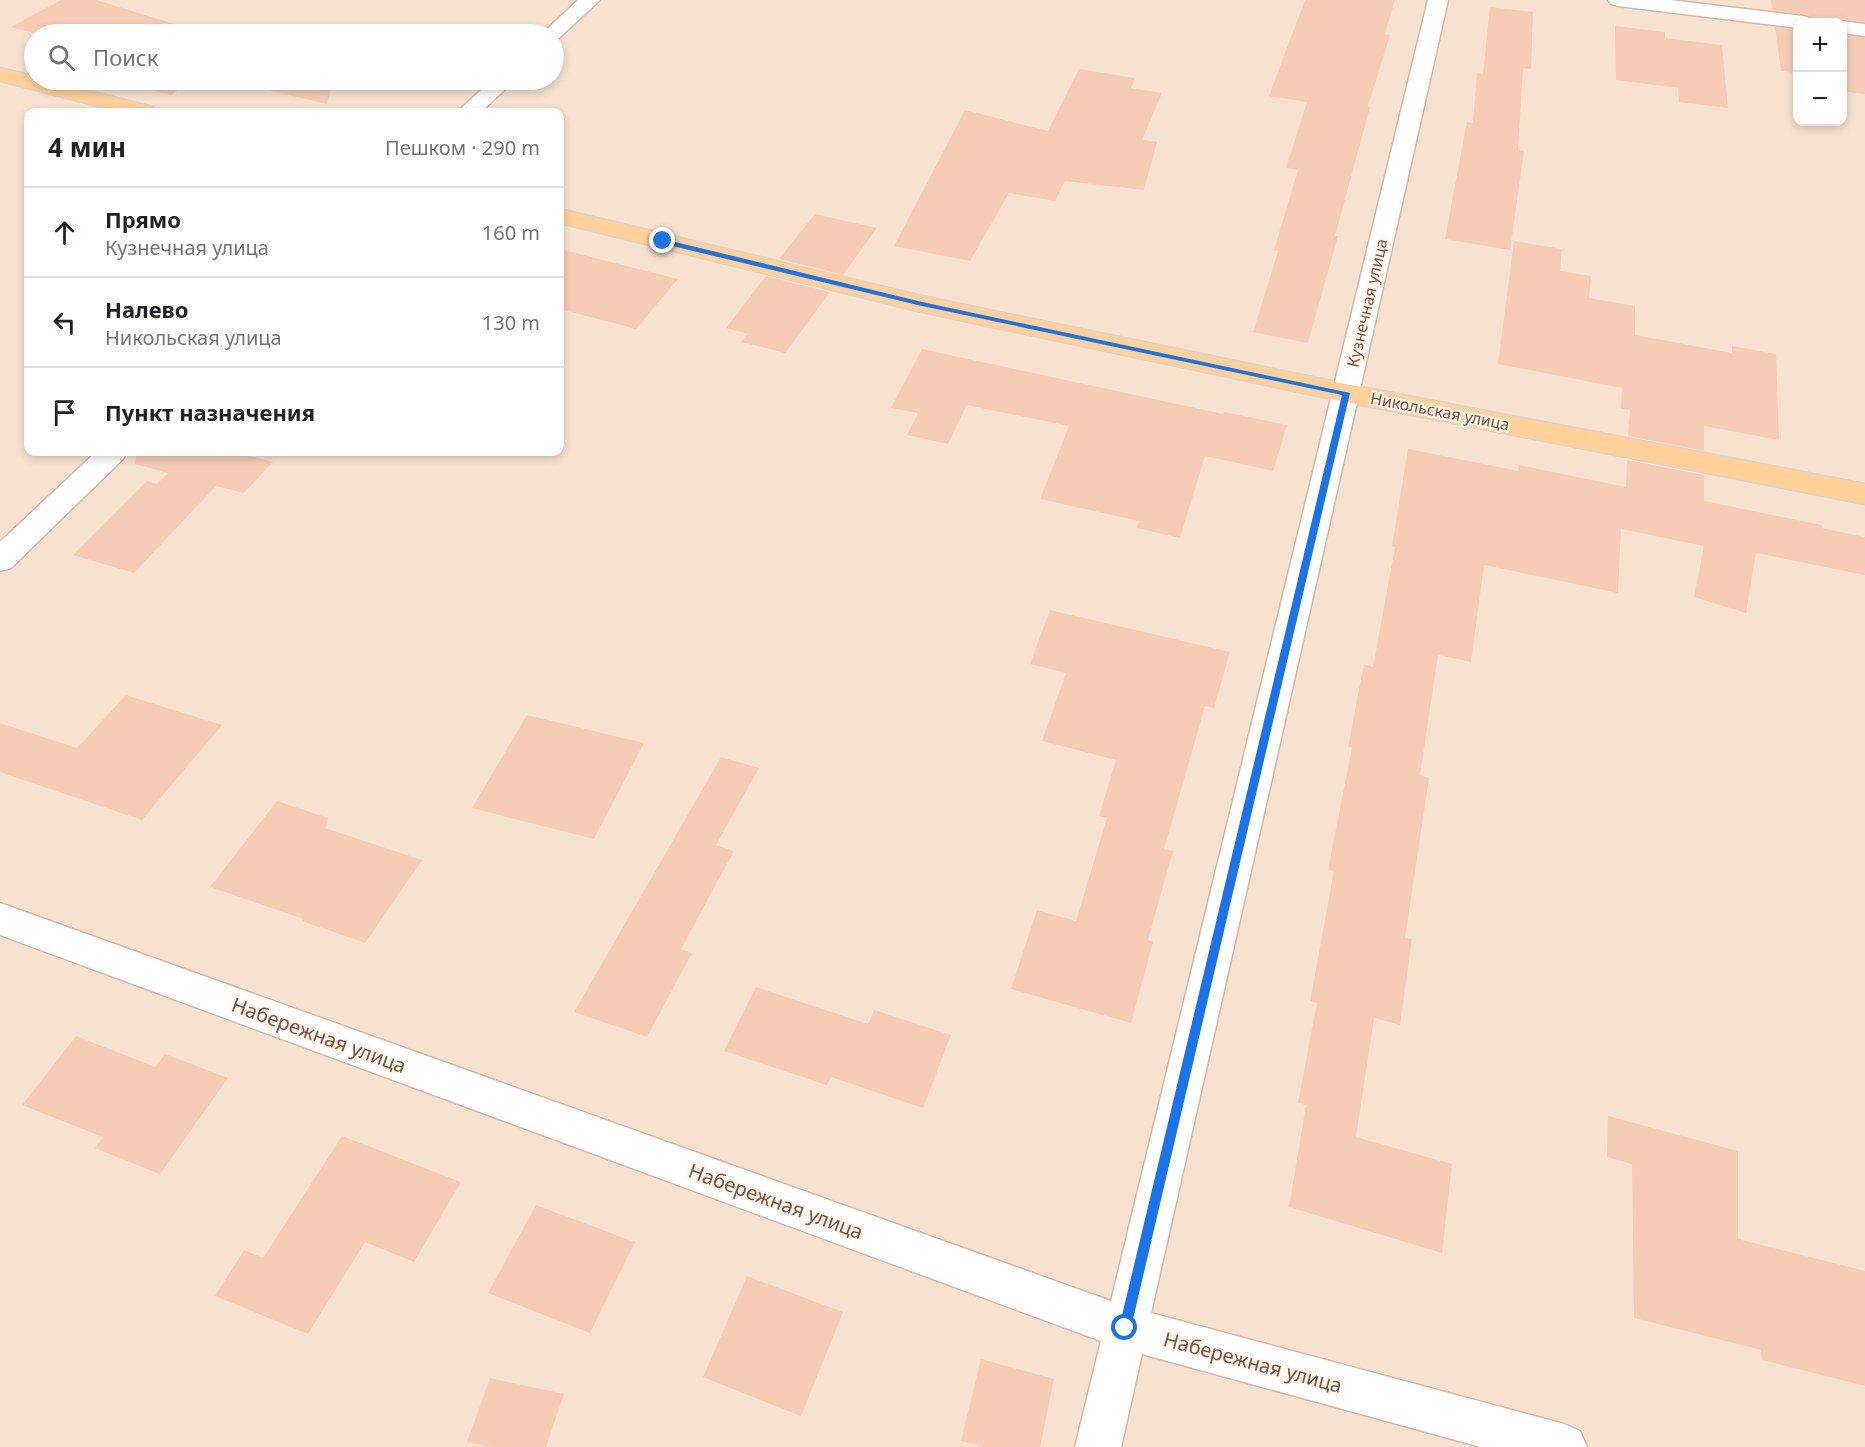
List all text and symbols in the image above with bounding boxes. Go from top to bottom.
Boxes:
map controls [1793,18,1847,126]
button: + [1793,18,1847,72]
search box [24,24,564,90]
icon: search [45,41,78,74]
text: Поиск [93,42,158,72]
button: − [1793,72,1847,126]
text: 4 мин [48,129,126,165]
text: Пешком · 290 m [385,134,540,161]
text: Прямо [105,204,181,234]
icon: ahead [48,216,81,249]
text: 160 m [482,219,540,246]
route end [649,227,675,253]
text: Кузнечная улица [105,234,269,261]
street label: Кузнечная улица [1342,237,1392,369]
text: Налево [105,294,188,324]
icon: left [48,306,81,339]
text: 130 m [482,309,540,336]
text: Никольская улица [105,324,282,351]
street label: Никольская улица [1369,387,1511,435]
icon: arrive [48,396,81,429]
text: Пункт назначения [105,397,315,427]
street label: Набережная улица [228,991,410,1079]
street label: Набережная улица [685,1157,867,1245]
route start [1111,1314,1137,1340]
street label: Набережная улица [1161,1325,1345,1399]

